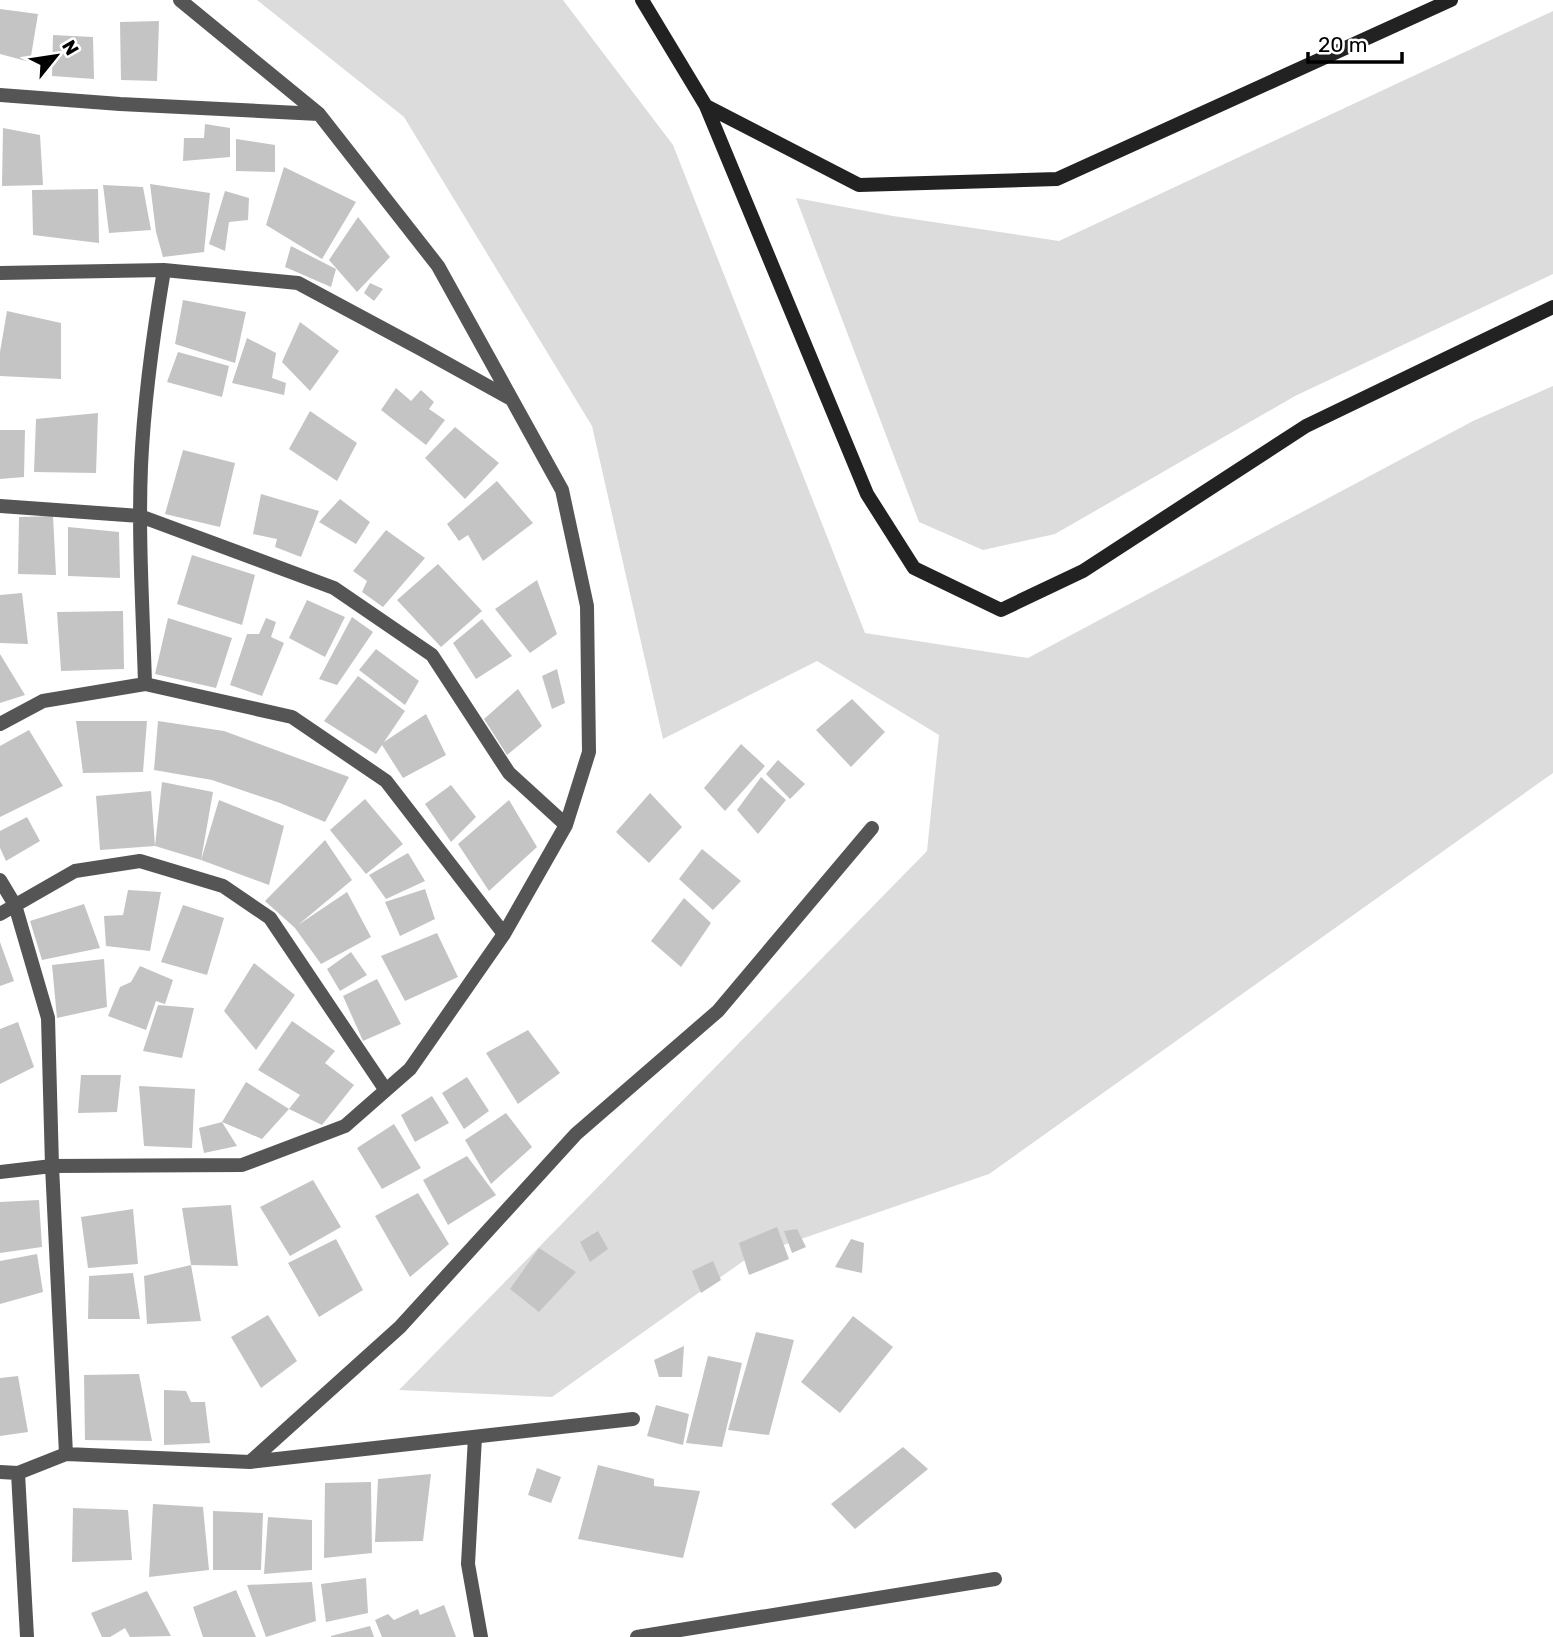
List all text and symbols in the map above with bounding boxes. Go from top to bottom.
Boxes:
north arrow [21,21,91,91]
scale bar [1308,21,1402,65]
text: 20 m [1318,32,1367,57]
text: N [57,36,84,59]

